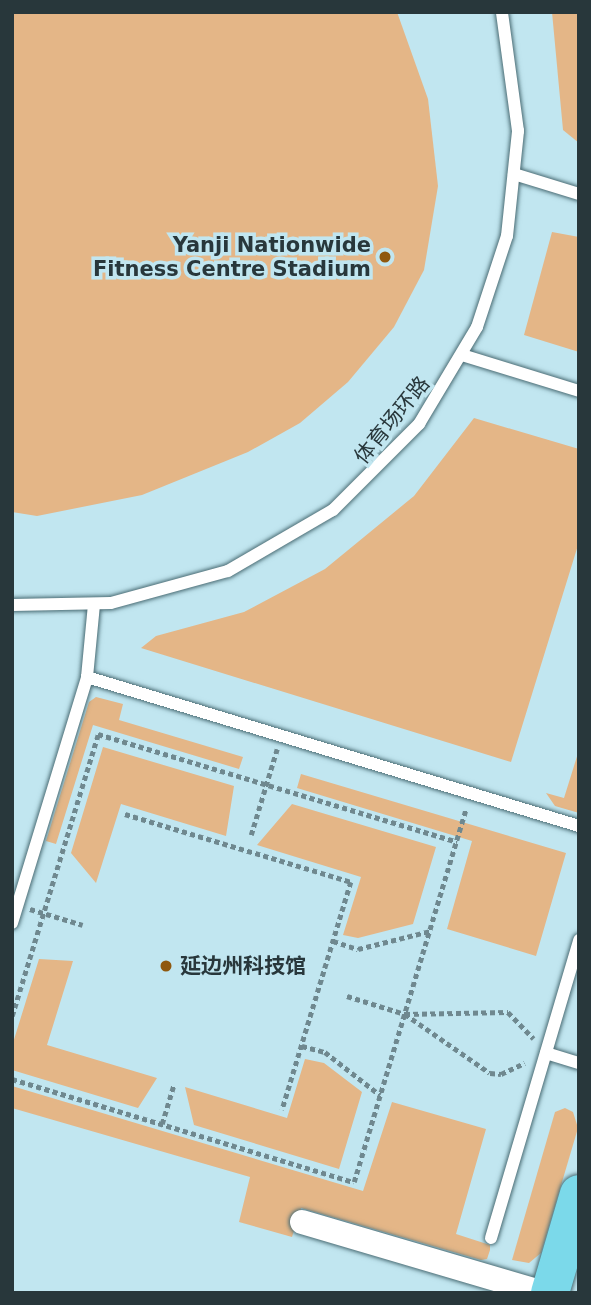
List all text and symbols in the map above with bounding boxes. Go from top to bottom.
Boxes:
place label: Yanji Nationwide Fitness Centre Stadium [93,232,371,282]
marker: Yanji Nationwide Fitness Centre Stadium [377,249,393,265]
street label: 体育场环路 [349,371,435,469]
place label: 延边州科技馆 [180,953,306,979]
marker: 延边州科技馆 [158,958,174,974]

